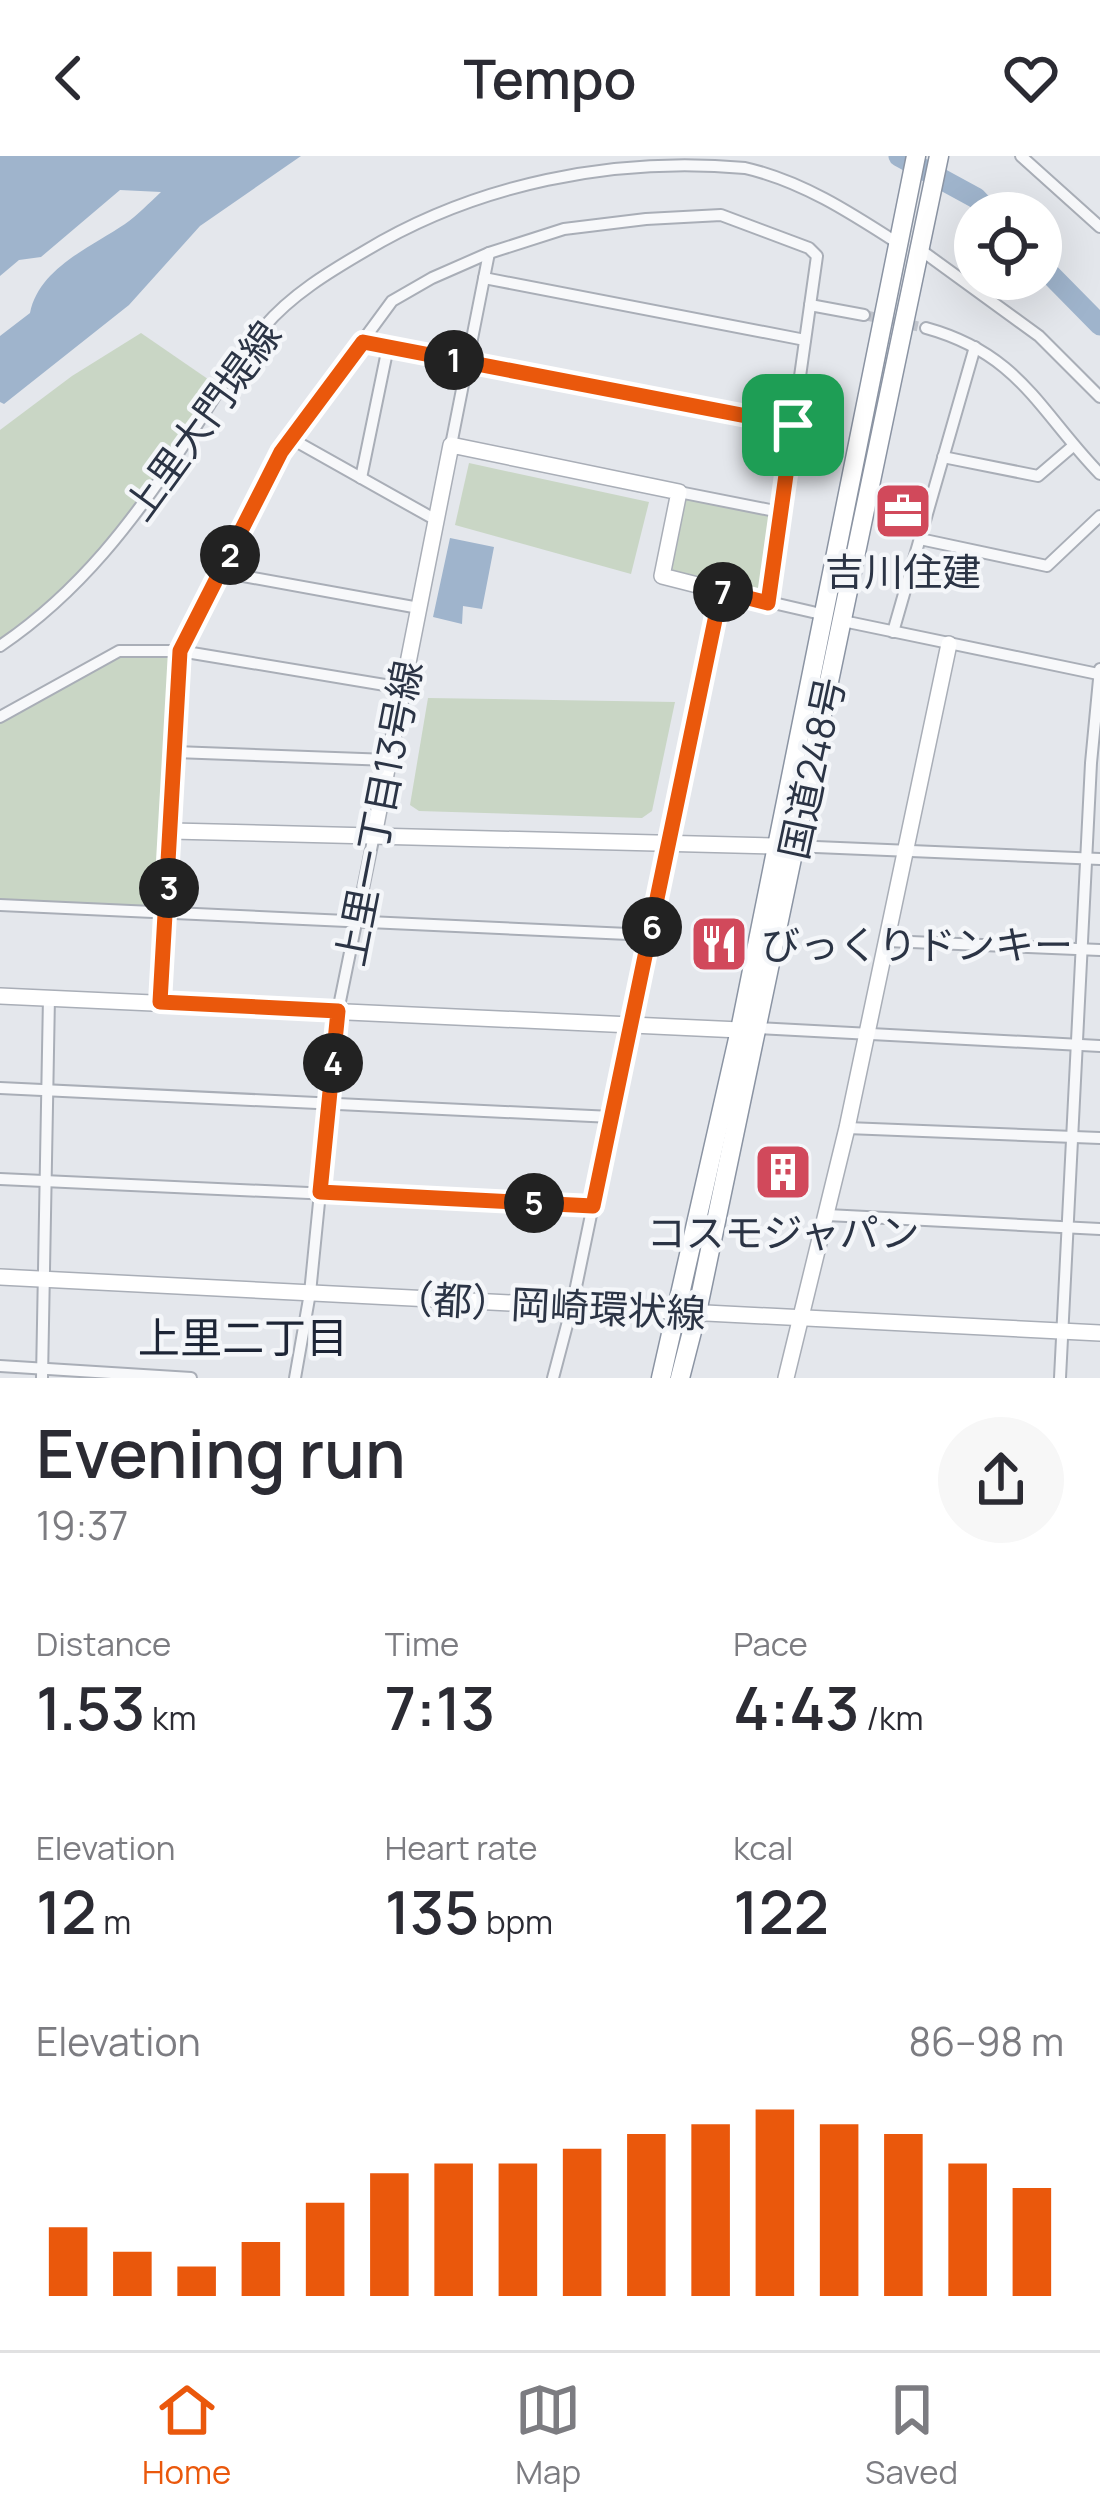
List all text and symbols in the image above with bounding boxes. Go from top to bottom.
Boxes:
text: Tempo [463,41,637,115]
icon: back [36,45,102,111]
icon: heart [998,45,1064,111]
map controls [954,192,1062,300]
button: locate [954,192,1062,300]
street label: 上里大門堤線 [111,309,293,531]
pin: 1 [424,330,484,390]
text: 1 [447,337,461,382]
pin [742,374,844,476]
icon: arrive [760,392,826,458]
office icon: 吉川住建 [872,480,934,542]
pin: 2 [200,525,260,585]
text: 2 [220,532,240,577]
place label: 吉川住建 [825,544,981,598]
pin: 7 [693,562,753,622]
text: 7 [714,569,732,614]
street label: 上里一丁目13号線 [322,656,434,970]
street label: 国道248号 [765,672,857,864]
pin: 3 [139,858,199,918]
text: 3 [159,865,179,910]
pin: 6 [622,897,682,957]
text: 6 [642,904,662,949]
restaurant icon: びっくりドンキー [688,913,750,975]
place label: びっくりドンキー [761,917,1073,971]
pin: 4 [303,1033,363,1093]
text: 4 [323,1040,343,1085]
building icon: コスモジャパン [752,1141,814,1203]
pin: 5 [504,1173,564,1233]
text: 5 [524,1180,544,1225]
place label: コスモジャパン [646,1205,920,1259]
street label: （都）岡崎環状線 [393,1270,707,1340]
district label: 上里二丁目 [138,1308,348,1366]
text: Evening run [36,1408,406,1498]
button: share [938,1417,1064,1543]
text: 19:37 [36,1498,128,1552]
text: Distance [36,1621,171,1666]
text: Time [385,1621,459,1666]
text: Pace [733,1621,808,1666]
text: 1.53 [36,1666,145,1748]
text: 7:13 [385,1666,495,1748]
text: 4:43 [733,1666,860,1748]
text: km [145,1695,196,1740]
text: /km [860,1695,923,1740]
text: Elevation [36,1825,175,1870]
text: Heart rate [385,1825,538,1870]
text: kcal [733,1825,794,1870]
text: 12 [36,1870,97,1952]
text: 135 [385,1870,479,1952]
text: 122 [733,1870,829,1952]
text: m [97,1899,131,1944]
text: bpm [479,1899,553,1944]
text: Elevation [36,2014,201,2068]
text: 86–98 m [908,2014,1064,2068]
tab: Home [142,2377,231,2494]
tab: Map [515,2377,581,2494]
tab: Saved [865,2377,958,2494]

